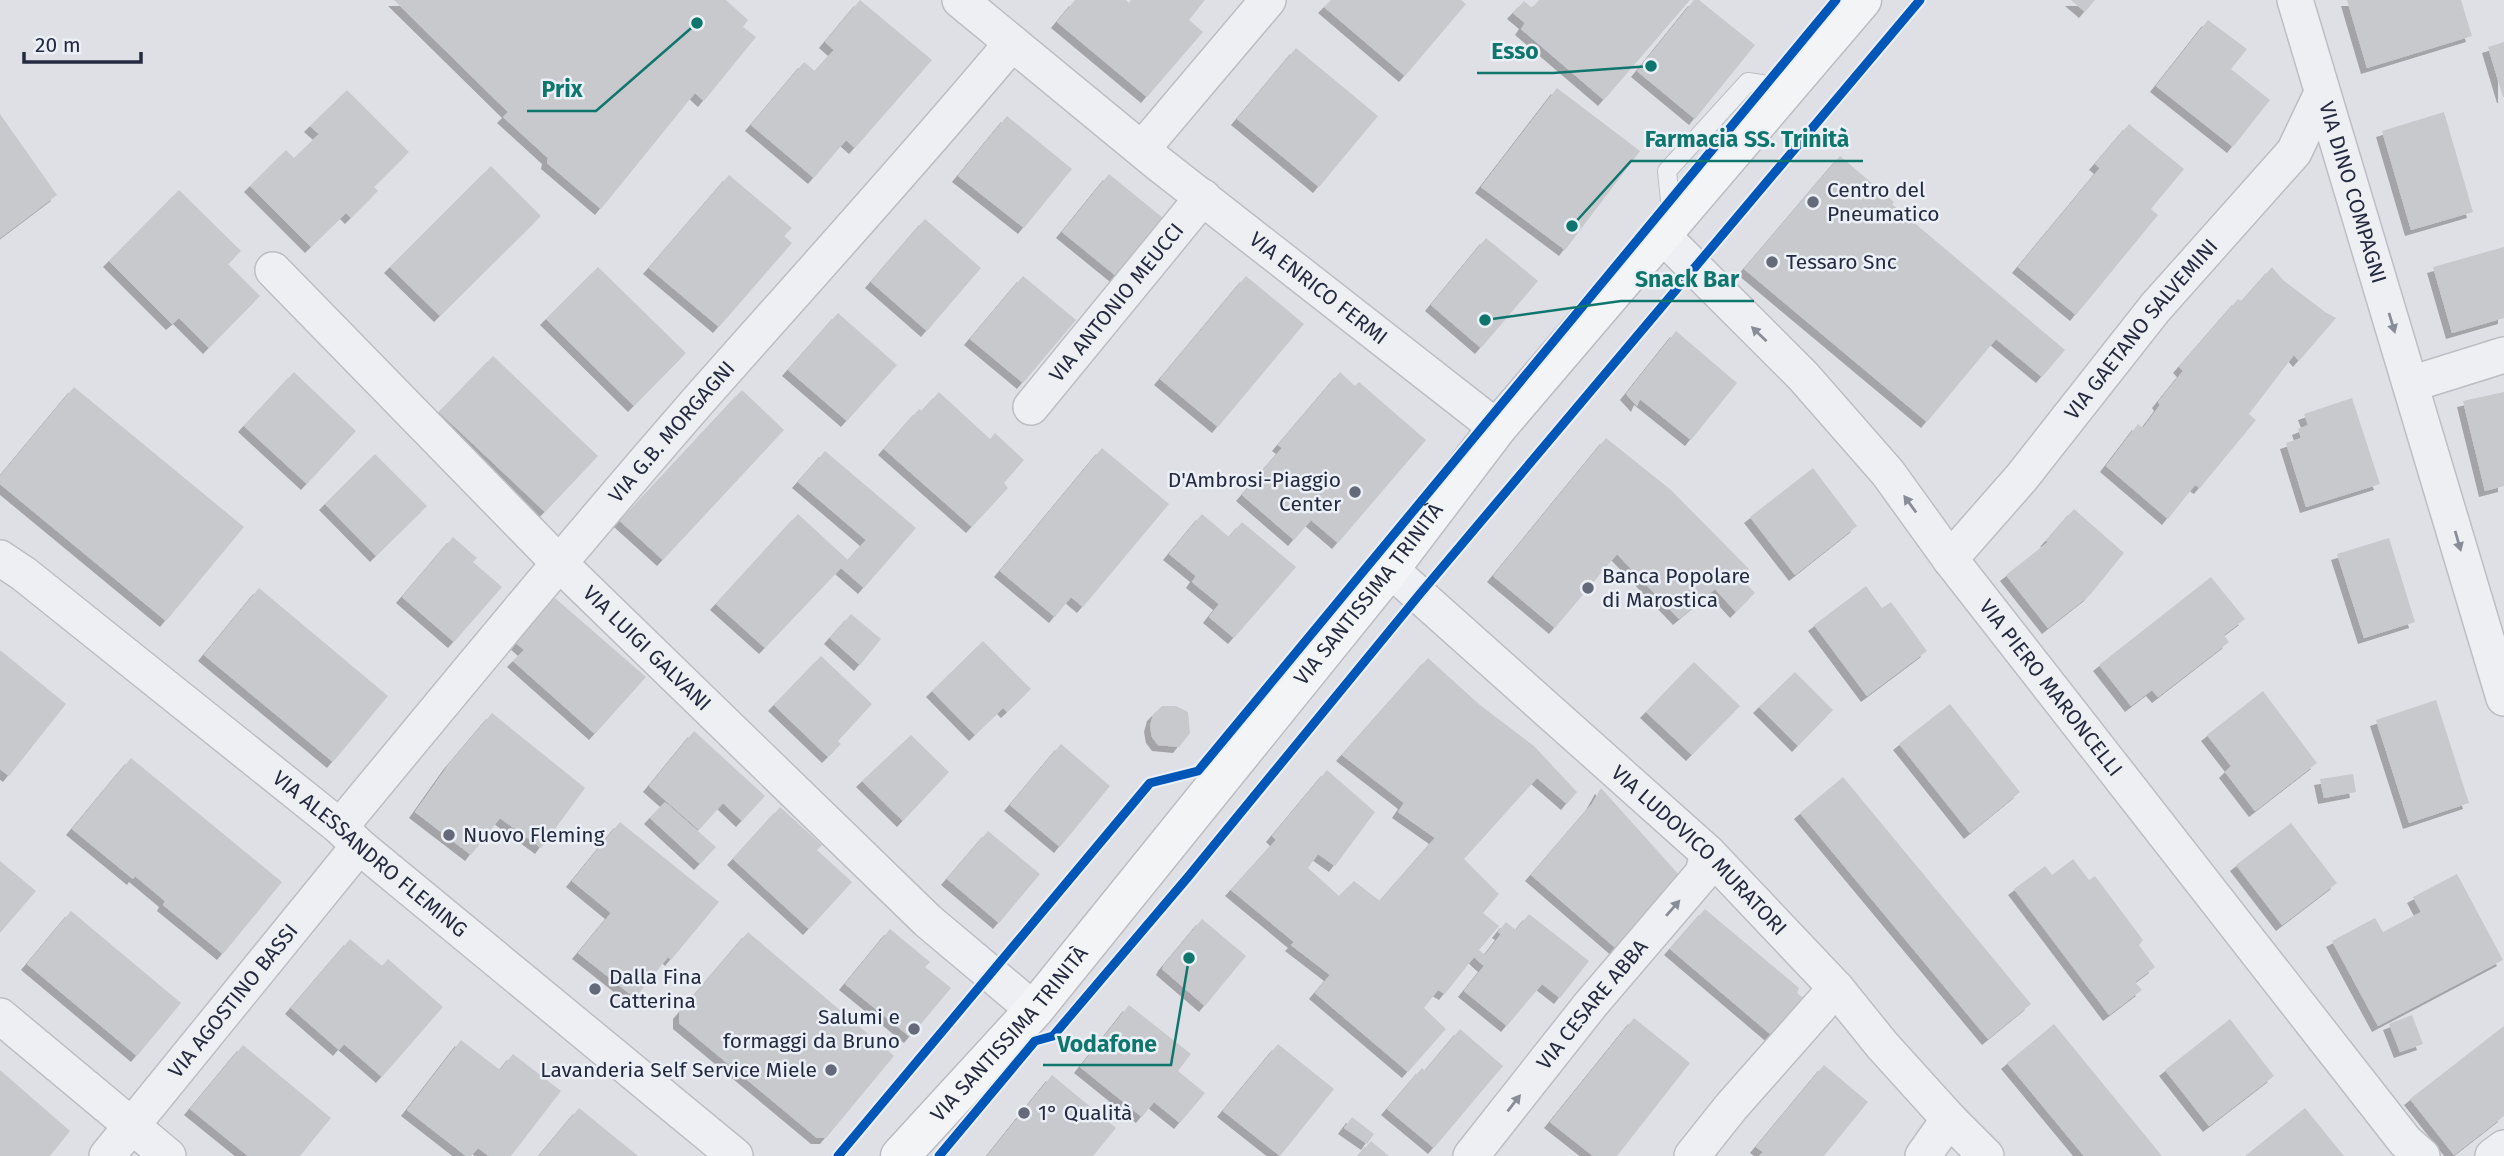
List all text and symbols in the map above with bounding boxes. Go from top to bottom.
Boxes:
scale bar [24,21,142,65]
callout: Esso [1477,29,1553,73]
text: 20 m [35,32,81,58]
text: Esso [1491,37,1539,65]
callout: Prix [527,67,596,111]
text: Prix [542,75,583,103]
street label: VIA DINO COMPAGNI [2313,99,2392,287]
callout: Farmacia SS. Trinità [1631,117,1863,161]
text: Farmacia SS. Trinità [1645,125,1849,153]
place label: Centro del Pneumatico [1827,177,1940,227]
marker: Centro del Pneumatico [1805,194,1821,210]
street label: VIA ANTONIO MEUCCI [1044,218,1189,387]
street label: VIA ENRICO FERMI [1244,226,1393,350]
street label: VIA GAETANO SALVEMINI [2059,234,2223,425]
place label: Tessaro Snc [1786,249,1897,275]
marker: Tessaro Snc [1764,254,1780,270]
callout: Snack Bar [1621,257,1754,301]
text: Snack Bar [1635,265,1740,293]
one-way arrow [2388,313,2398,334]
one-way arrow [1751,326,1768,342]
street label: VIA G.B. MORGAGNI [603,356,740,508]
place label: D'Ambrosi-Piaggio Center [1168,467,1341,517]
marker: D'Ambrosi-Piaggio Center [1347,484,1363,500]
one-way arrow [1903,495,1917,513]
street label: VIA SANTISSIMA TRINITÀ [1288,498,1449,690]
one-way arrow [2453,531,2463,552]
place label: Banca Popolare di Marostica [1602,563,1750,613]
street label: VIA LUIGI GALVANI [577,580,717,716]
marker: Banca Popolare di Marostica [1580,580,1596,596]
street label: VIA PIERO MARONCELLI [1973,594,2128,782]
street label: VIA LUDOVICO MURATORI [1606,760,1792,941]
street label: VIA ALESSANDRO FLEMING [267,765,473,943]
place label: Nuovo Fleming [463,822,605,848]
marker: Nuovo Fleming [441,827,457,843]
one-way arrow [1665,899,1681,917]
street label: VIA AGOSTINO BASSI [163,918,304,1083]
street label: VIA CESARE ABBA [1531,934,1653,1075]
street label: VIA SANTISSIMA TRINITÀ [925,941,1093,1127]
place label: Dalla Fina Catterina [609,964,702,1014]
marker: Dalla Fina Catterina [587,981,603,997]
place label: Salumi e formaggi da Bruno [723,1004,900,1054]
marker: Salumi e formaggi da Bruno [906,1021,922,1037]
callout: Vodafone [1043,1021,1171,1065]
text: Vodafone [1056,1030,1157,1058]
place label: Lavanderia Self Service Miele [540,1057,817,1083]
marker: Lavanderia Self Service Miele [823,1062,839,1078]
one-way arrow [1507,1095,1522,1113]
place label: 1° Qualità [1038,1100,1133,1126]
marker: 1° Qualità [1016,1105,1032,1121]

